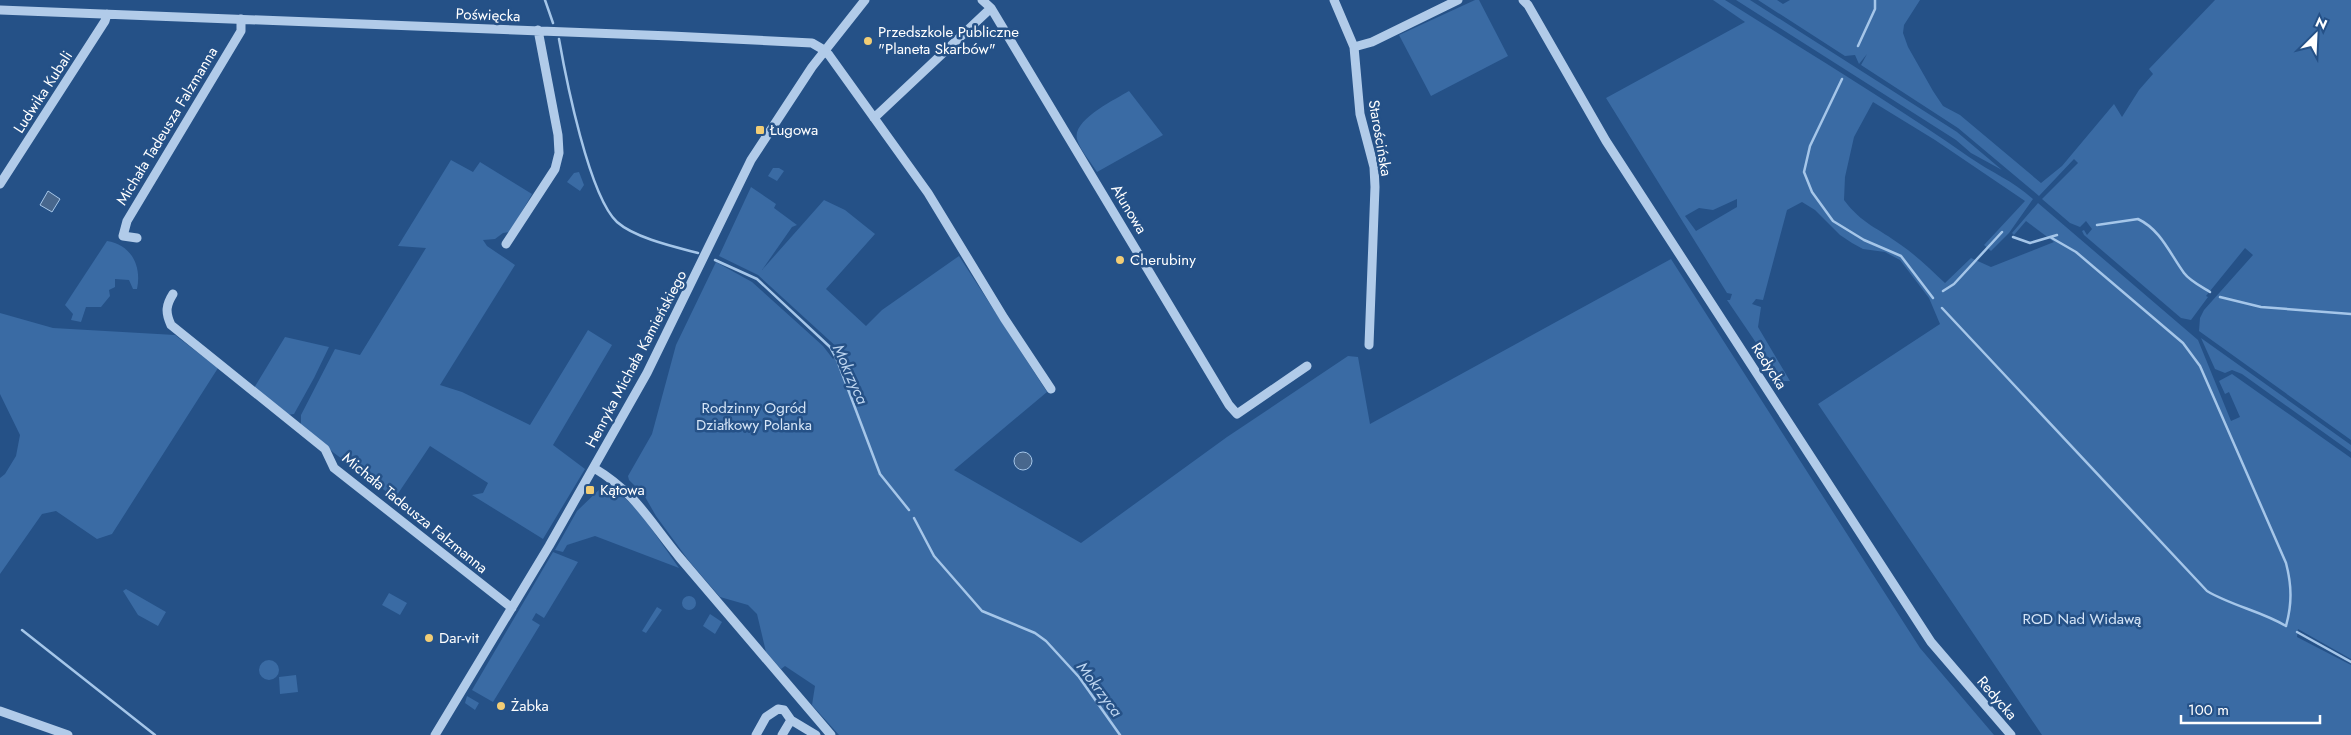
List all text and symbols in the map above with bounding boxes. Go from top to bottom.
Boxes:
street label: Poświęcka [455,3,521,27]
north arrow [2291,10,2341,60]
text: N [2312,12,2330,35]
place label: Przedszkole Publiczne "Planeta Skarbów" [878,21,1019,60]
marker: Przedszkole Publiczne "Planeta Skarbów" [862,35,874,47]
street label: Michała Tadeusza Falzmanna [111,43,223,209]
street label: Ludwika Kubali [8,46,78,138]
street label: Starościńska [1362,98,1398,178]
place label: Ługowa [769,119,818,141]
marker: Ługowa [754,124,766,136]
street label: Ałunowa [1106,180,1152,238]
place label: Cherubiny [1130,249,1196,271]
marker: Cherubiny [1114,254,1126,266]
street label: Henryka Michała Kamieńskiego [580,266,692,452]
street label: Redycka [1746,338,1792,394]
water label: Mokrzyca [827,340,874,408]
park label: Rodzinny Ogród Działkowy Polanka [696,397,812,436]
street label: Michała Tadeusza Falzmanna [338,447,492,579]
place label: Kątowa [600,479,645,501]
marker: Kątowa [584,484,596,496]
park label: ROD Nad Widawą [2023,608,2141,630]
place label: Dar-vit [439,627,479,649]
marker: Dar-vit [423,632,435,644]
water label: Mokrzyca [1071,657,1128,722]
street label: Redycka [1972,671,2022,725]
scale bar [2181,692,2320,724]
place label: Żabka [511,695,549,717]
text: 100 m [2188,699,2229,721]
marker: Żabka [495,700,507,712]

